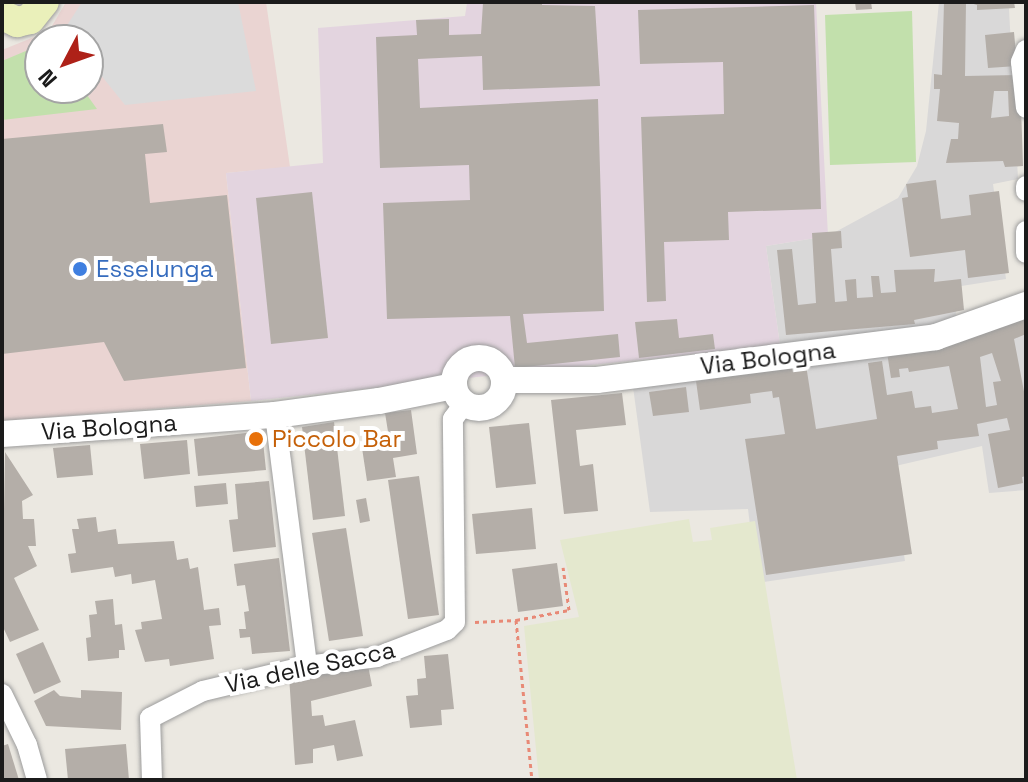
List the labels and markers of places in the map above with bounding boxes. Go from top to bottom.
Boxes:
place label: Esselunga [96,255,214,283]
marker: Esselunga [71,260,89,278]
place label: Piccolo Bar [272,425,401,453]
marker: Piccolo Bar [247,430,265,448]

